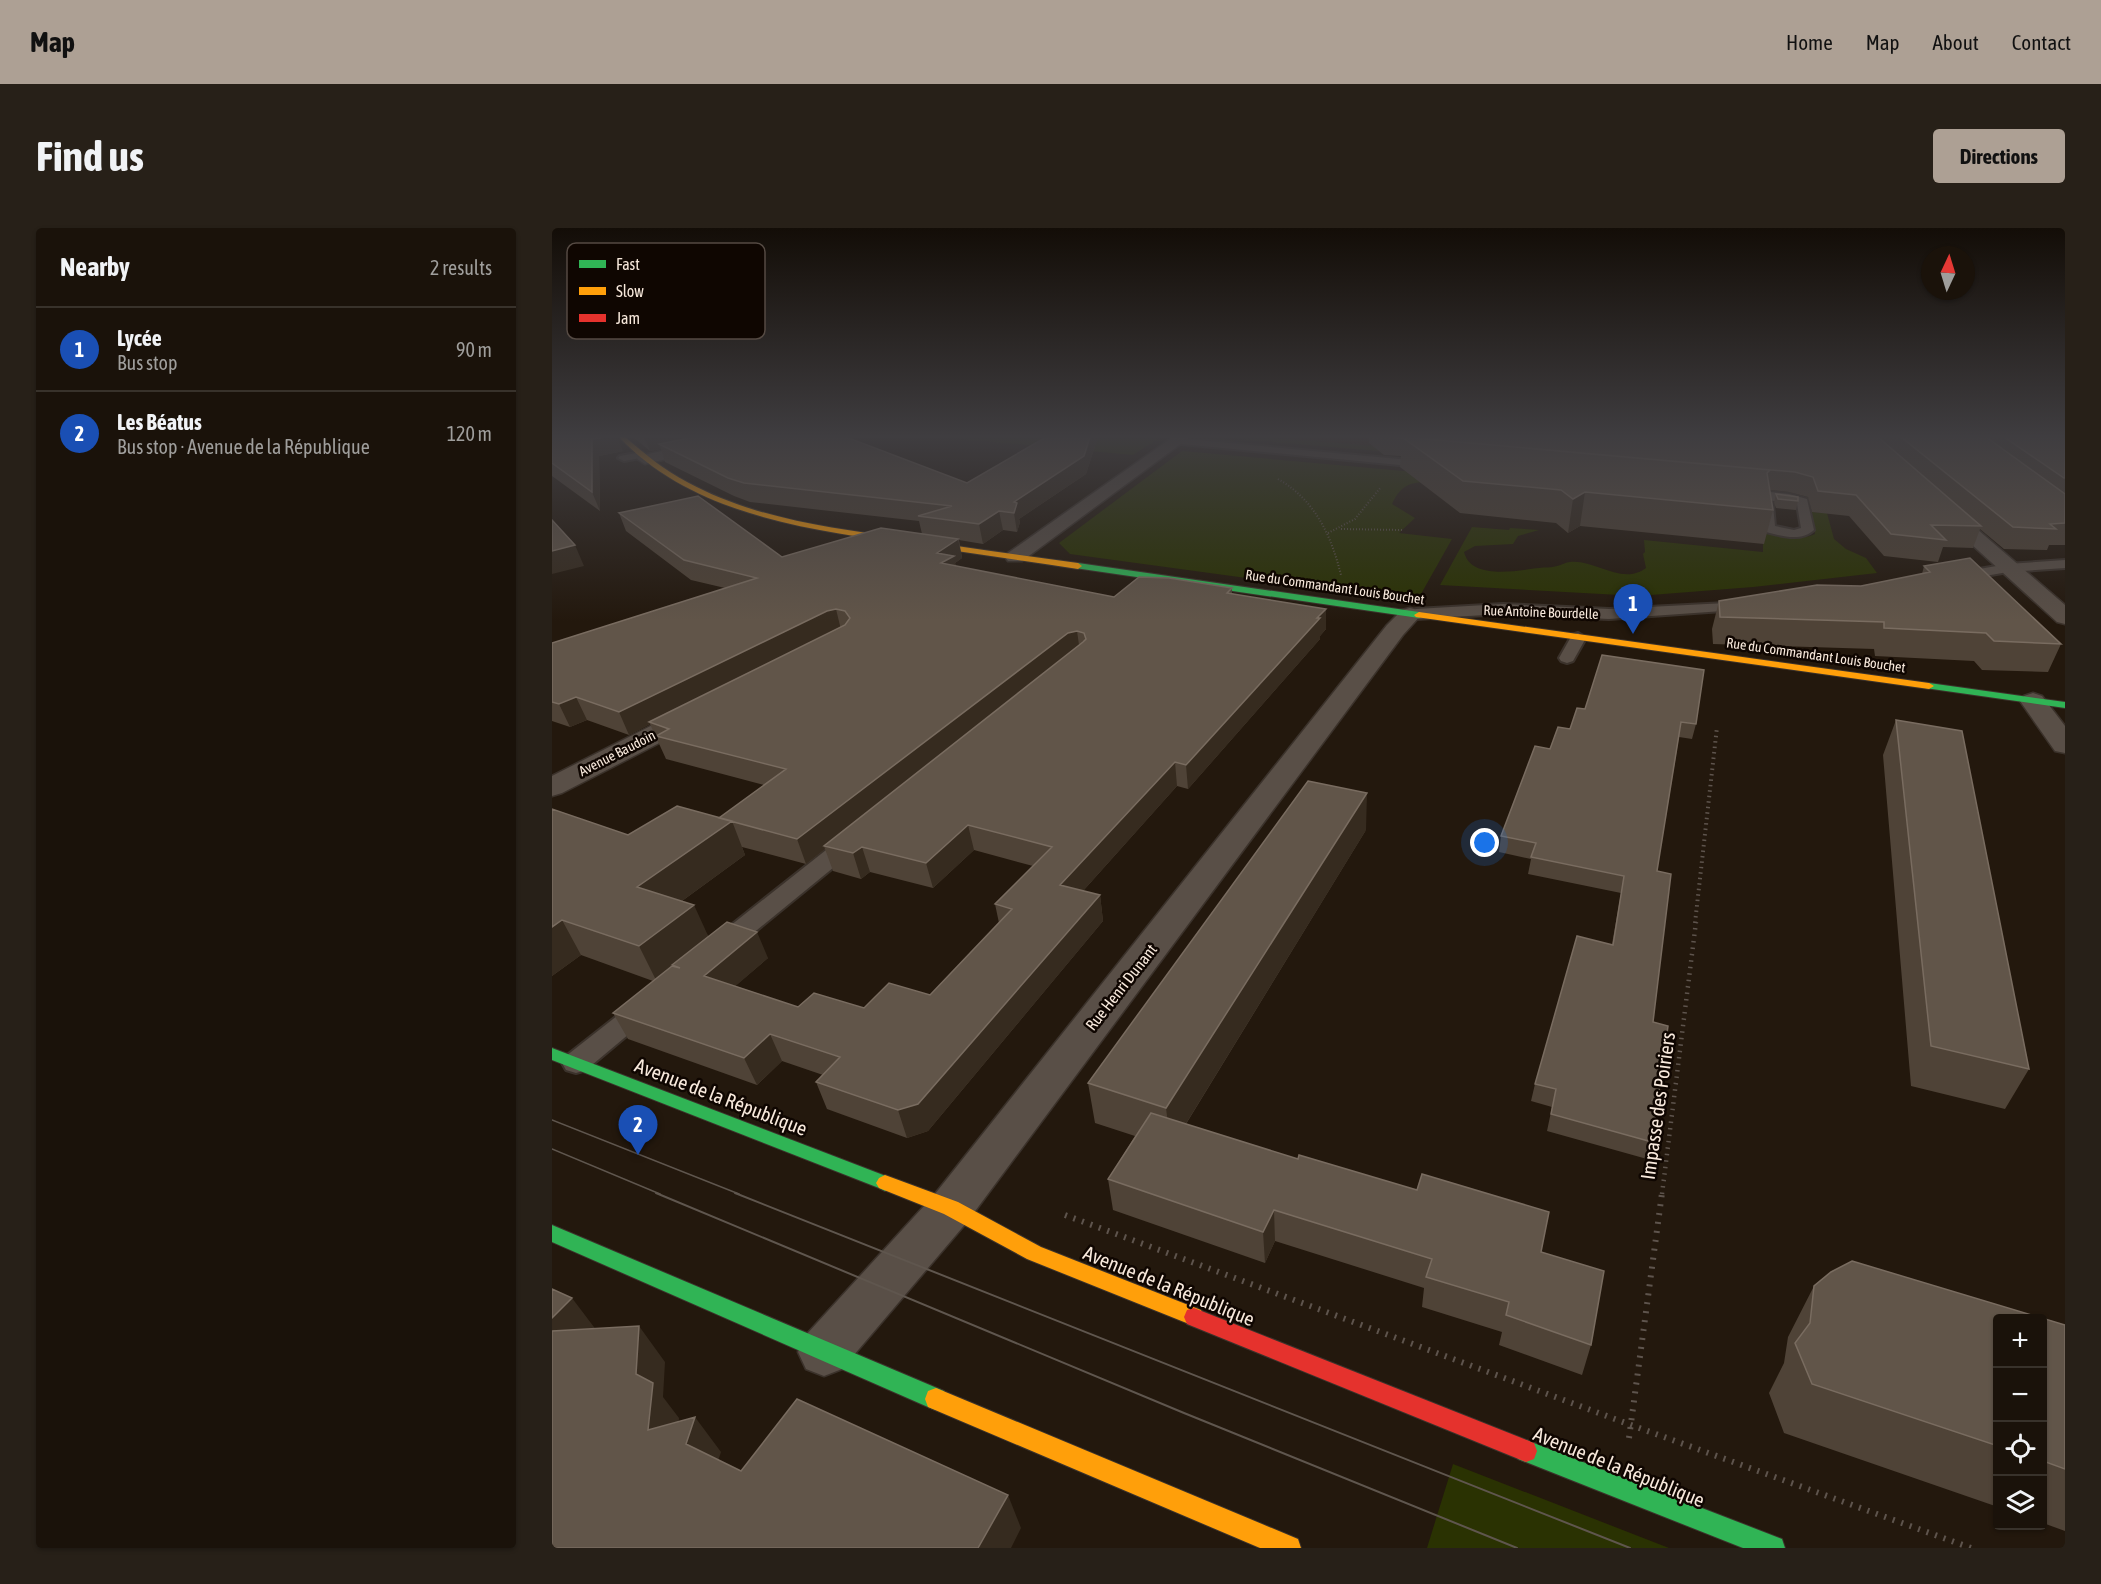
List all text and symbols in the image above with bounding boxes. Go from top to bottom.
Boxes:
text: Map [30,26,75,58]
text: Home [1786,30,1833,54]
text: Map [1866,30,1900,54]
text: About [1933,30,1979,54]
text: Contact [2012,30,2071,54]
button: Directions [1933,129,2065,183]
text: Find us [36,132,144,180]
legend [567,243,765,339]
north arrow [1921,246,1975,300]
text: Nearby [60,252,130,282]
text: Fast [616,255,640,273]
text: 2 results [430,256,492,279]
text: Slow [616,282,644,300]
text: Jam [616,309,640,327]
text: Lycée [117,325,162,351]
text: 1 [75,338,84,361]
text: 90 m [456,338,492,361]
text: Bus stop [117,351,177,374]
text: Les Béatus [117,409,202,435]
text: 2 [75,422,84,445]
text: 120 m [447,422,492,445]
text: Bus stop · Avenue de la République [117,435,370,458]
street label: Rue du Commandant Louis Bouchet [1244,566,1426,608]
pin: 1 [1614,584,1652,634]
street label: Rue Antoine Bourdelle [1483,602,1599,622]
street label: Rue du Commandant Louis Bouchet [1725,634,1907,676]
street label: Avenue Baudoin [576,727,658,779]
your location [1470,828,1499,857]
street label: Rue Henri Dunant [1082,940,1160,1034]
street label: Impasse des Poiriers [1636,1031,1679,1181]
street label: Avenue de la République [632,1053,811,1140]
pin: 2 [618,1106,658,1155]
street label: Avenue de la République [1080,1241,1258,1330]
map controls [1993,1314,2047,1530]
button: + [1993,1314,2047,1368]
button: − [1993,1368,2047,1422]
street label: Avenue de la République [1530,1422,1708,1511]
button: locate [1993,1422,2047,1476]
button: layers [1993,1476,2047,1530]

